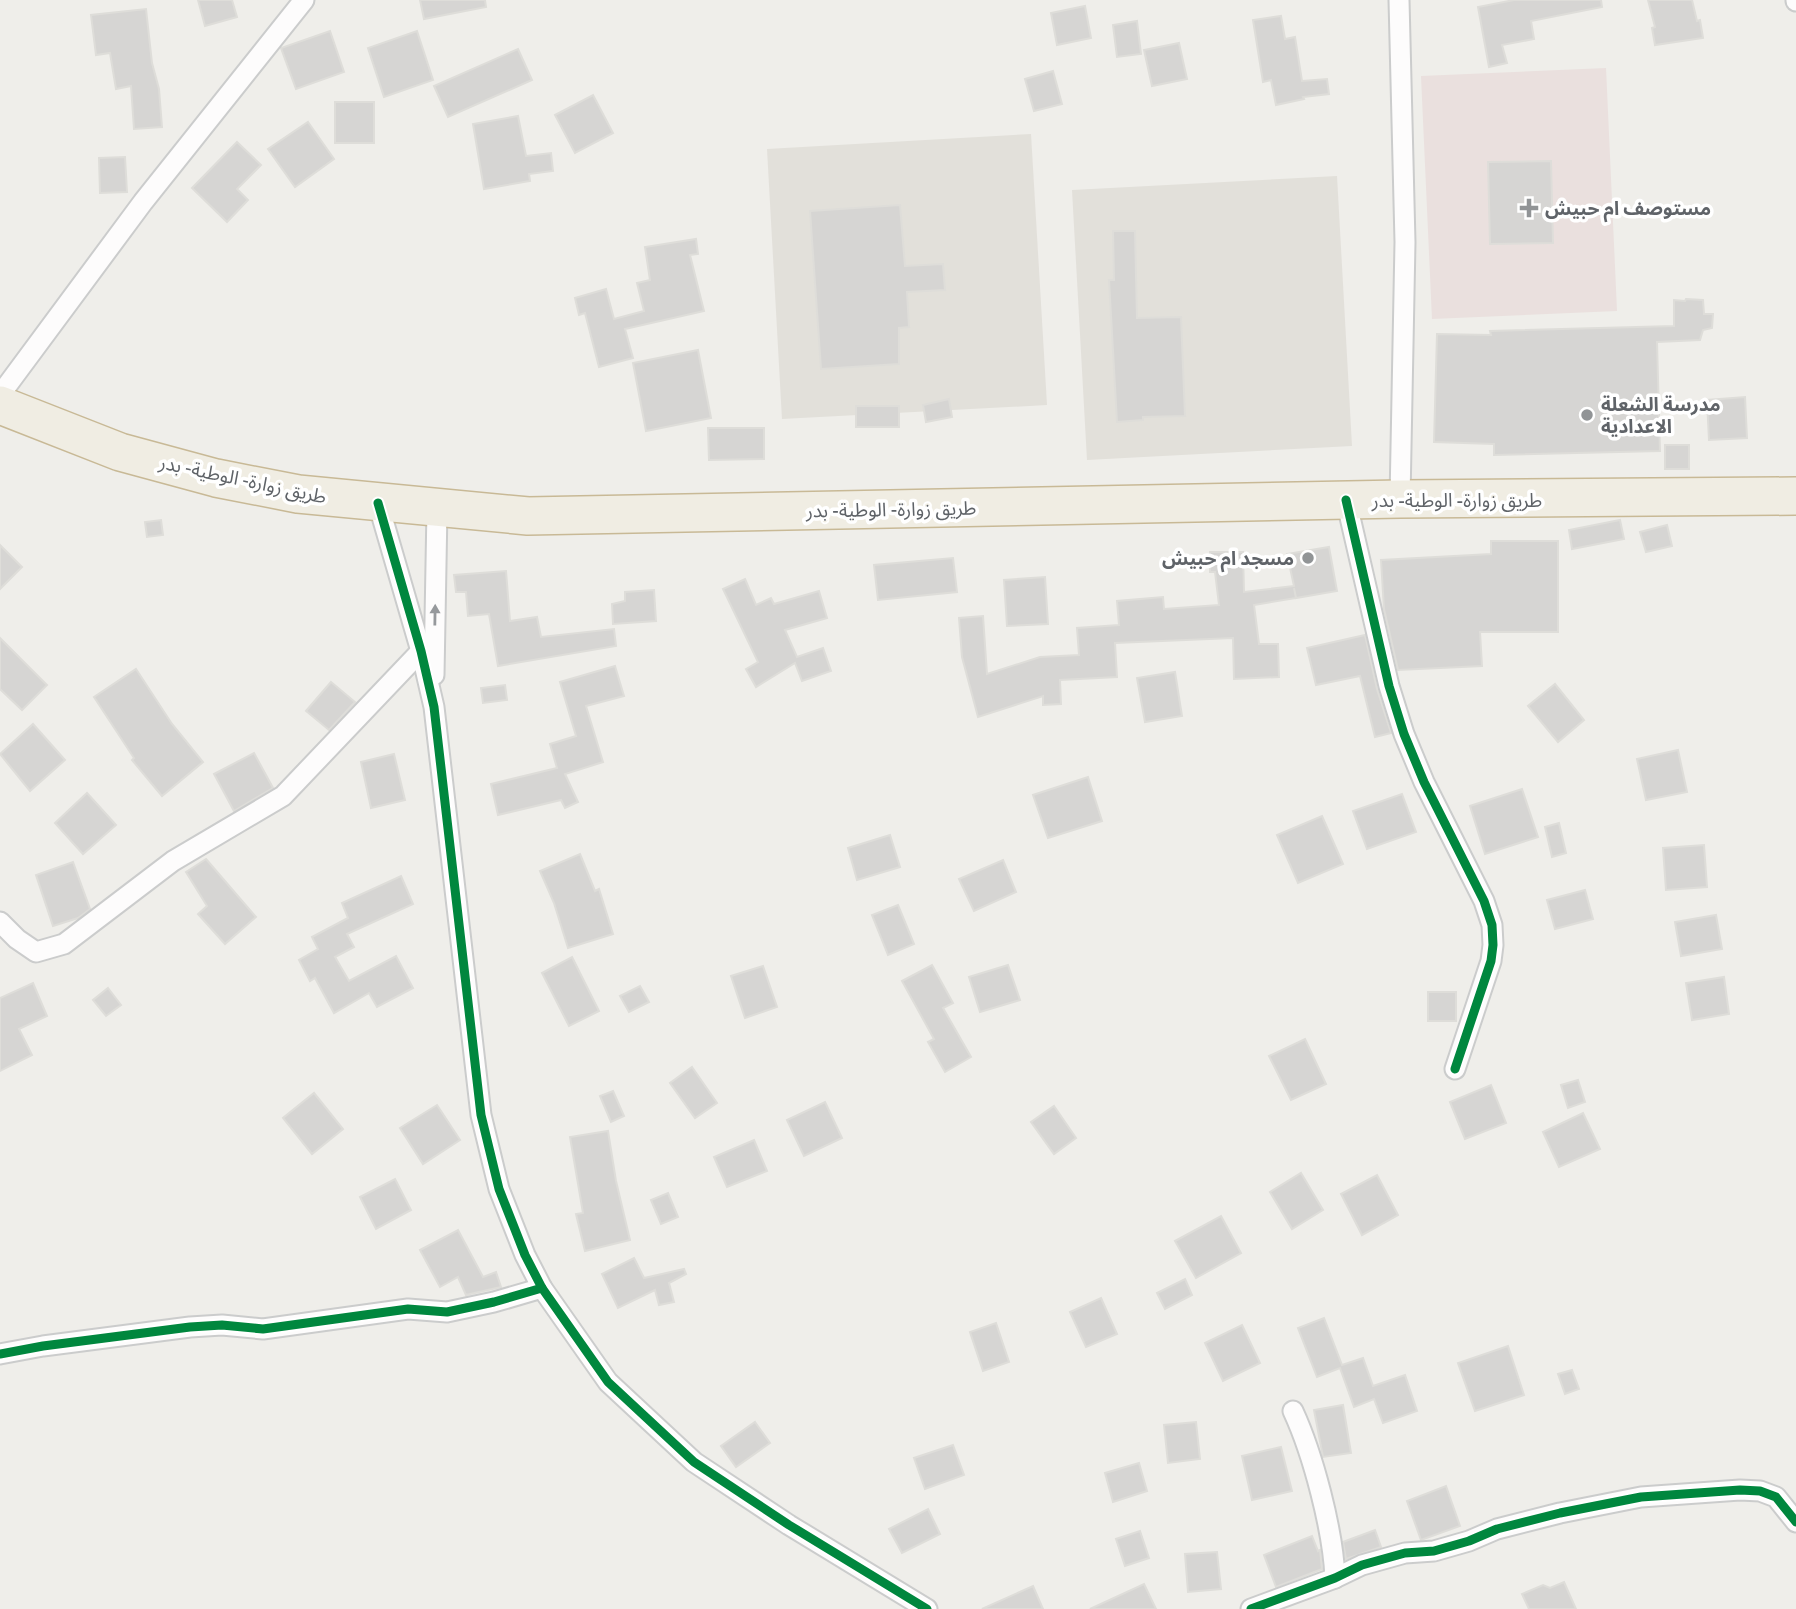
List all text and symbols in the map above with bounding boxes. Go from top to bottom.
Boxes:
place label: مستوصف ام حبيش [1545,197,1711,223]
marker: مستوصف ام حبيش [1519,198,1539,218]
place label: مدرسة الشعلة الاعدادية [1601,393,1721,439]
marker: مدرسة الشعلة الاعدادية [1579,407,1595,423]
street label: طريق زوارة- الوطية- بدر [156,450,329,509]
street label: طريق زوارة- الوطية- بدر [1371,489,1542,513]
street label: طريق زوارة- الوطية- بدر [805,497,977,524]
place label: مسجد ام حبيش [1162,547,1294,573]
marker: مسجد ام حبيش [1300,550,1316,566]
one-way arrow [429,603,441,625]

